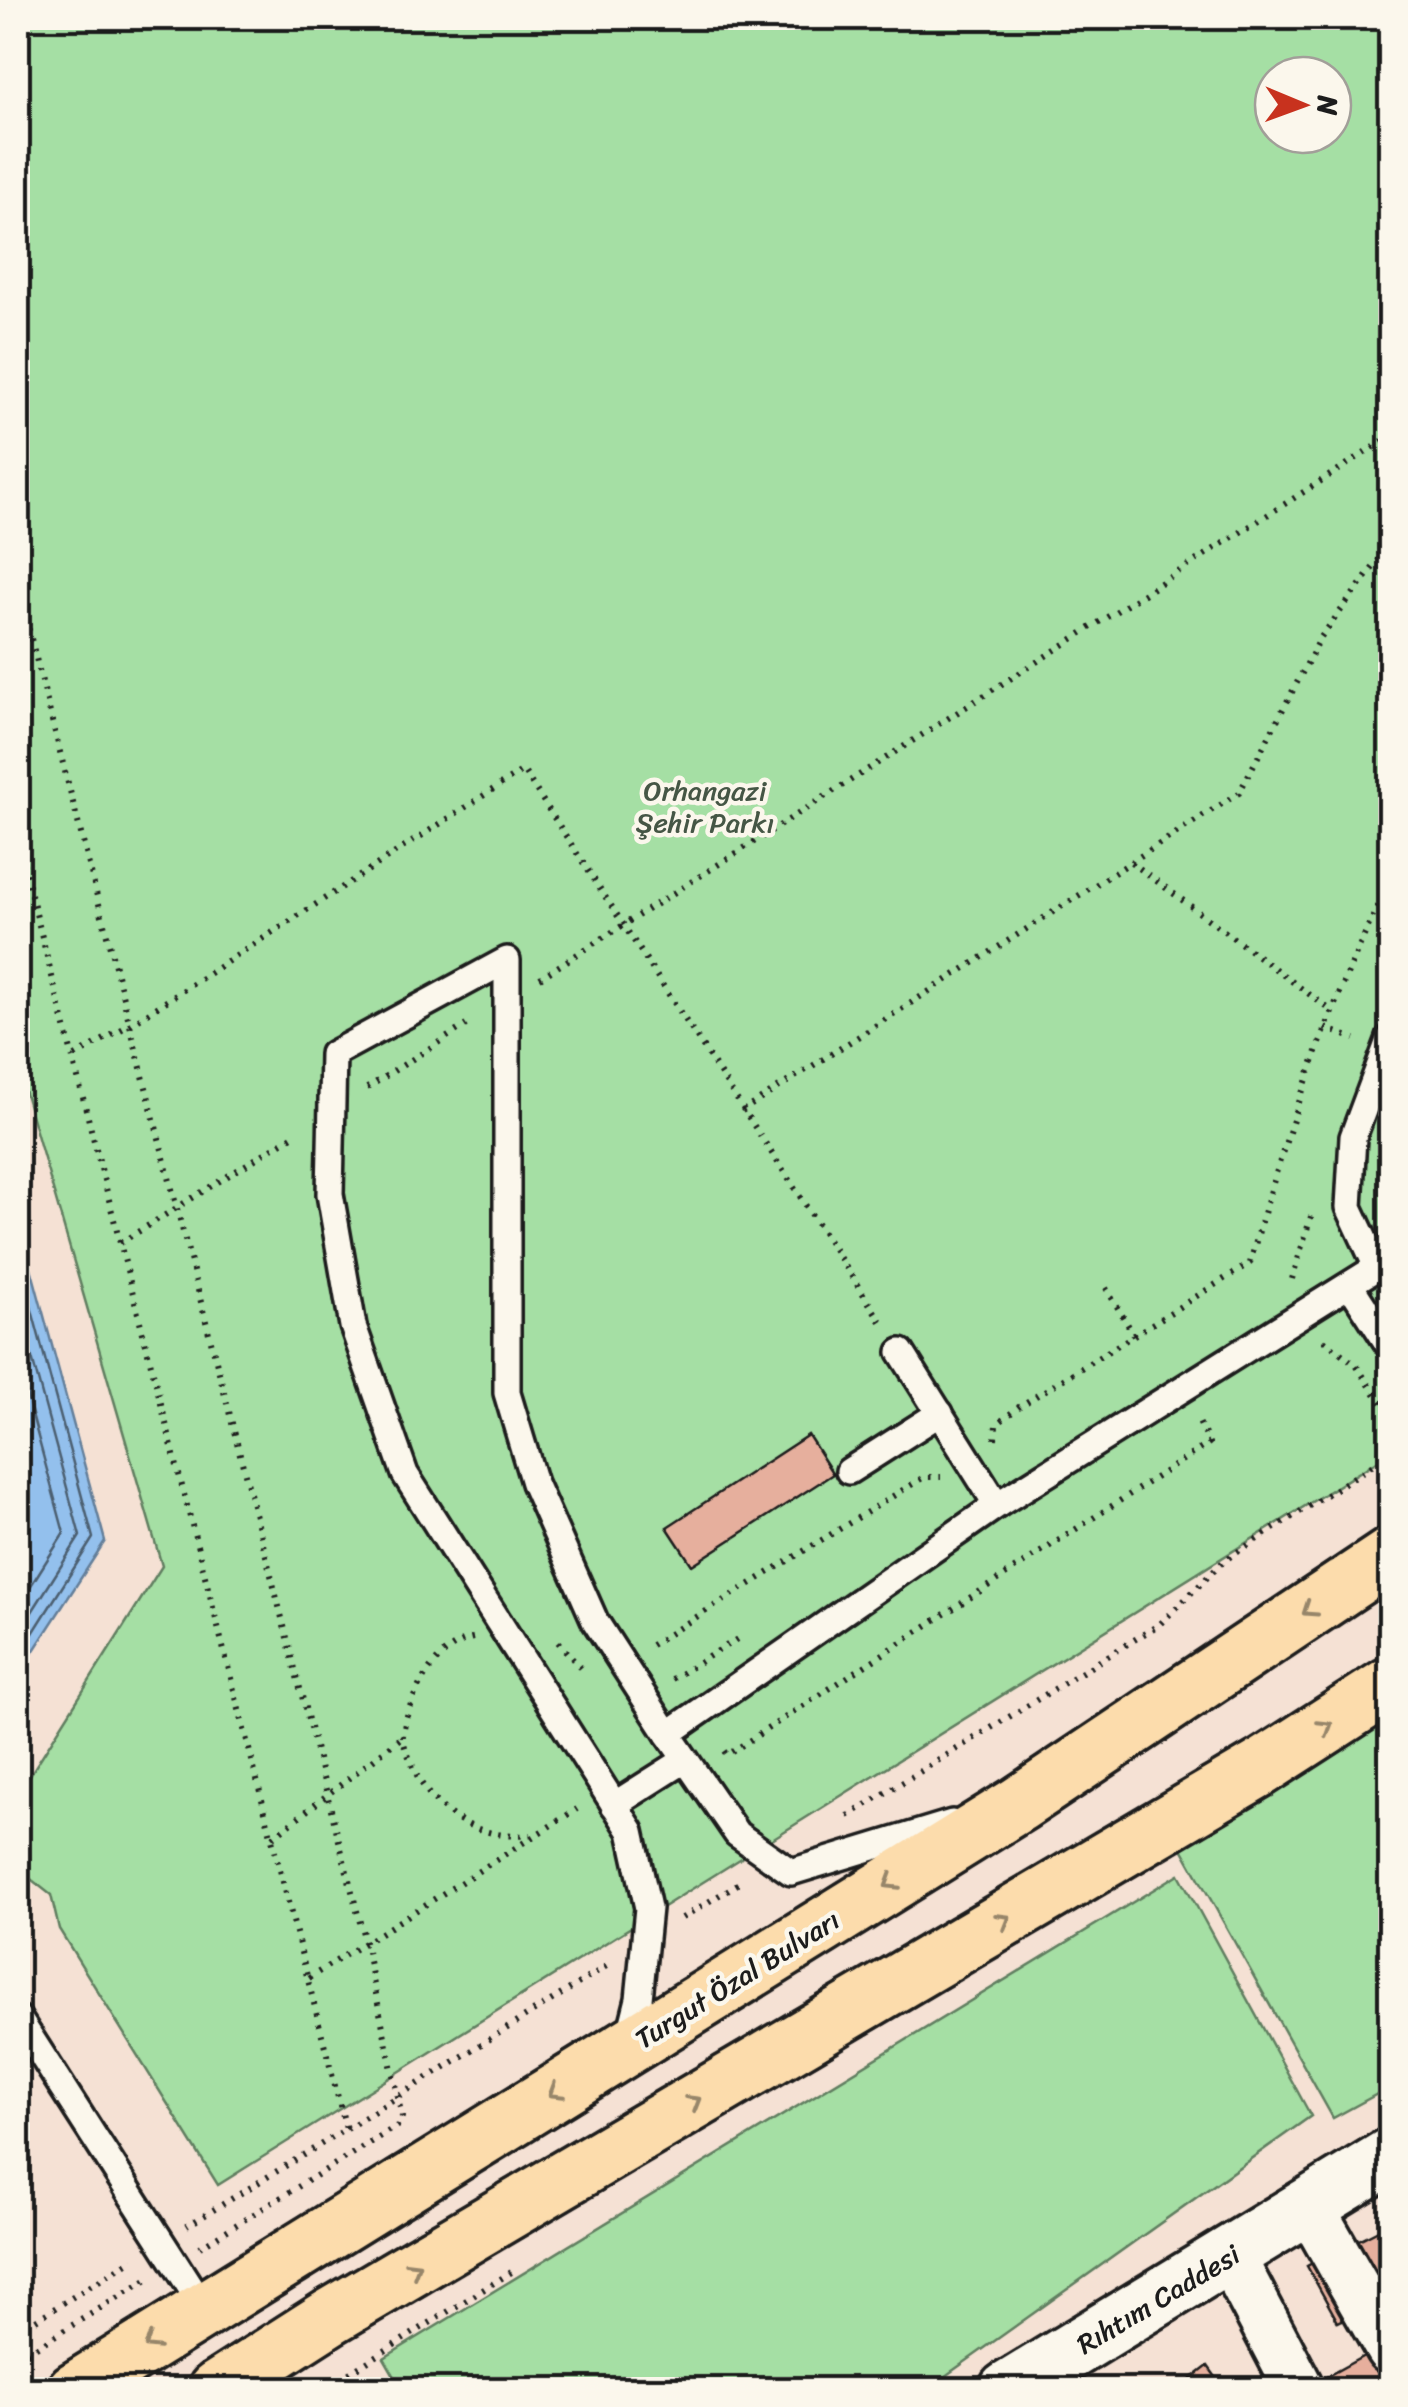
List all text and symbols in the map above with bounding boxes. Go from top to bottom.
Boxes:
north arrow [1253,55,1353,155]
text: N [1303,94,1352,116]
park label: Orhangazi Şehir Parkı [636,766,774,847]
one-way arrow [1302,1598,1321,1616]
one-way arrow [1315,1720,1333,1739]
one-way arrow [884,1871,902,1890]
street label: Turgut Özal Bulvarı [625,1896,850,2062]
one-way arrow [993,1912,1011,1932]
one-way arrow [548,2079,566,2098]
one-way arrow [683,2095,701,2115]
street label: Rıhtım Caddesi [1067,2230,1251,2368]
one-way arrow [403,2261,421,2280]
one-way arrow [144,2331,162,2350]

